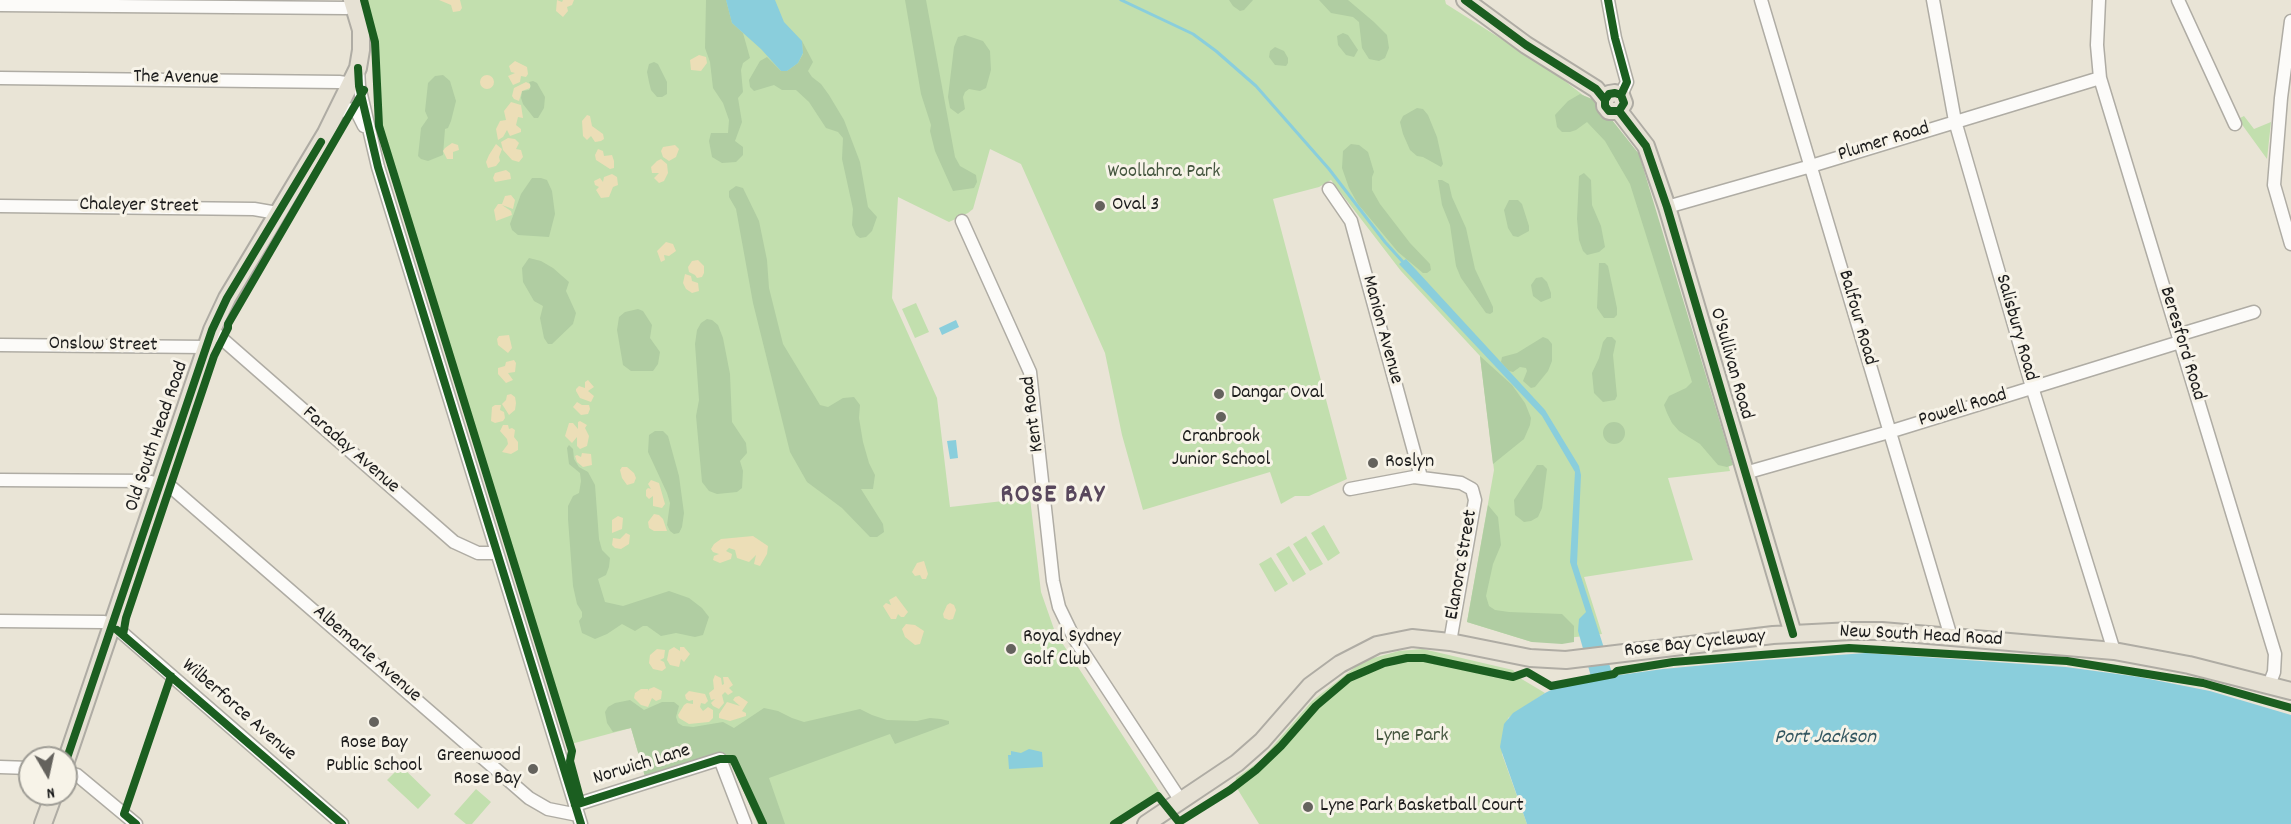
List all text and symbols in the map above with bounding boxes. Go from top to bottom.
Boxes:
street label: The Avenue [133,66,219,92]
street label: Plumer Road [1835,118,1933,168]
park label: Woollahra Park [1108,161,1220,185]
street label: Chaleyer Street [79,194,199,220]
place label: Oval 3 [1112,194,1159,218]
marker: Oval 3 [1093,199,1107,213]
street label: Balfour Road [1831,268,1881,368]
street label: Salisbury Road [1988,272,2042,384]
street label: Manion Avenue [1355,273,1407,387]
street label: Beresford Road [2152,284,2210,404]
street label: O'Sullivan Road [1703,305,1757,423]
street label: Onslow Street [48,333,158,359]
street label: Old South Head Road [121,359,195,515]
street label: Kent Road [1017,375,1051,453]
place label: Dangar Oval [1231,382,1324,406]
street label: Powell Road [1916,384,2010,434]
marker: Dangar Oval [1212,387,1226,401]
street label: Faraday Avenue [296,402,404,500]
marker: Cranbrook Junior School [1214,410,1228,424]
place label: Cranbrook Junior School [1172,426,1270,473]
place label: Roslyn [1385,451,1434,475]
marker: Roslyn [1366,456,1380,470]
district label: ROSE BAY [1001,481,1105,513]
street label: Elanora Street [1442,508,1484,622]
street label: Albemarle Avenue [307,601,425,709]
street label: New South Head Road [1839,621,2003,653]
place label: Royal Sydney Golf Club [1023,626,1121,673]
street label: Rose Bay Cycleway [1623,626,1767,664]
marker: Royal Sydney Golf Club [1004,642,1018,656]
street label: Wilberforce Avenue [176,655,300,767]
marker: Rose Bay Public School [367,715,381,729]
park label: Lyne Park [1376,725,1448,749]
water label: Port Jackson [1774,726,1876,752]
place label: Rose Bay Public School [326,732,422,779]
street label: Norwich Lane [591,740,693,792]
place label: Greenwood Rose Bay [437,745,521,792]
north arrow [18,746,78,806]
marker: Greenwood Rose Bay [526,762,540,776]
text: N [45,780,56,804]
place label: Lyne Park Basketball Court [1320,795,1524,819]
marker: Lyne Park Basketball Court [1301,800,1315,814]

